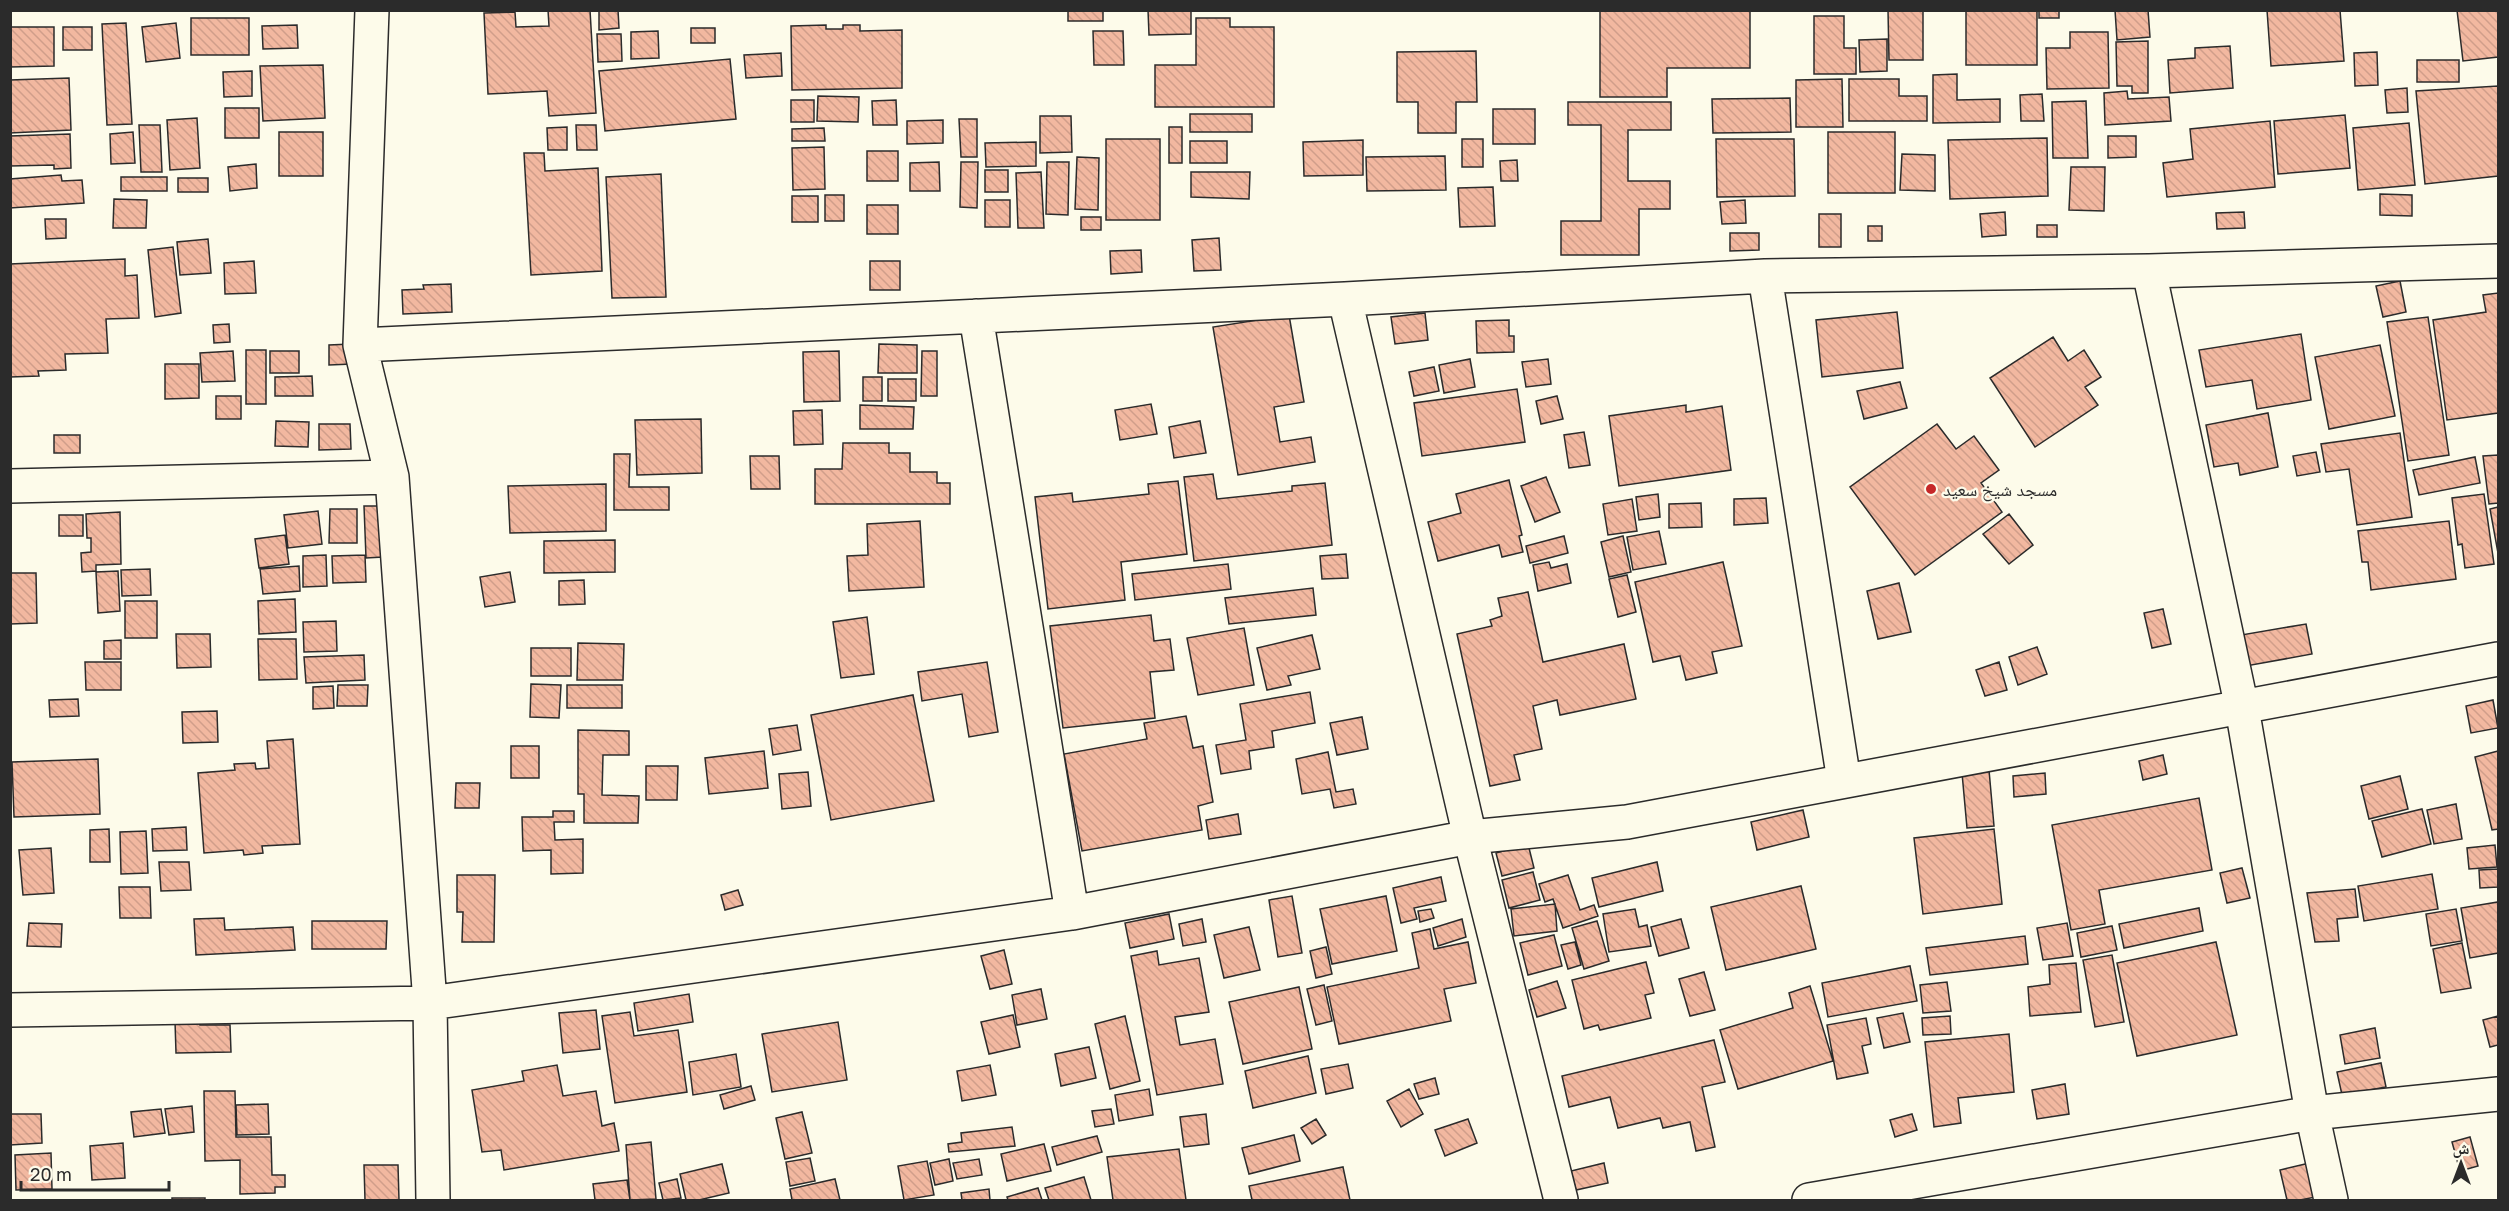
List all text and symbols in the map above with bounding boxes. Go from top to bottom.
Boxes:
place label: مسجد شيخ سعيد [1943,478,2057,502]
marker: مسجد شيخ سعيد [1924,482,1938,496]
north arrow [2431,1133,2491,1193]
text: ش [2453,1138,2470,1158]
scale bar [21,1154,170,1192]
text: 20 m [30,1163,72,1185]

